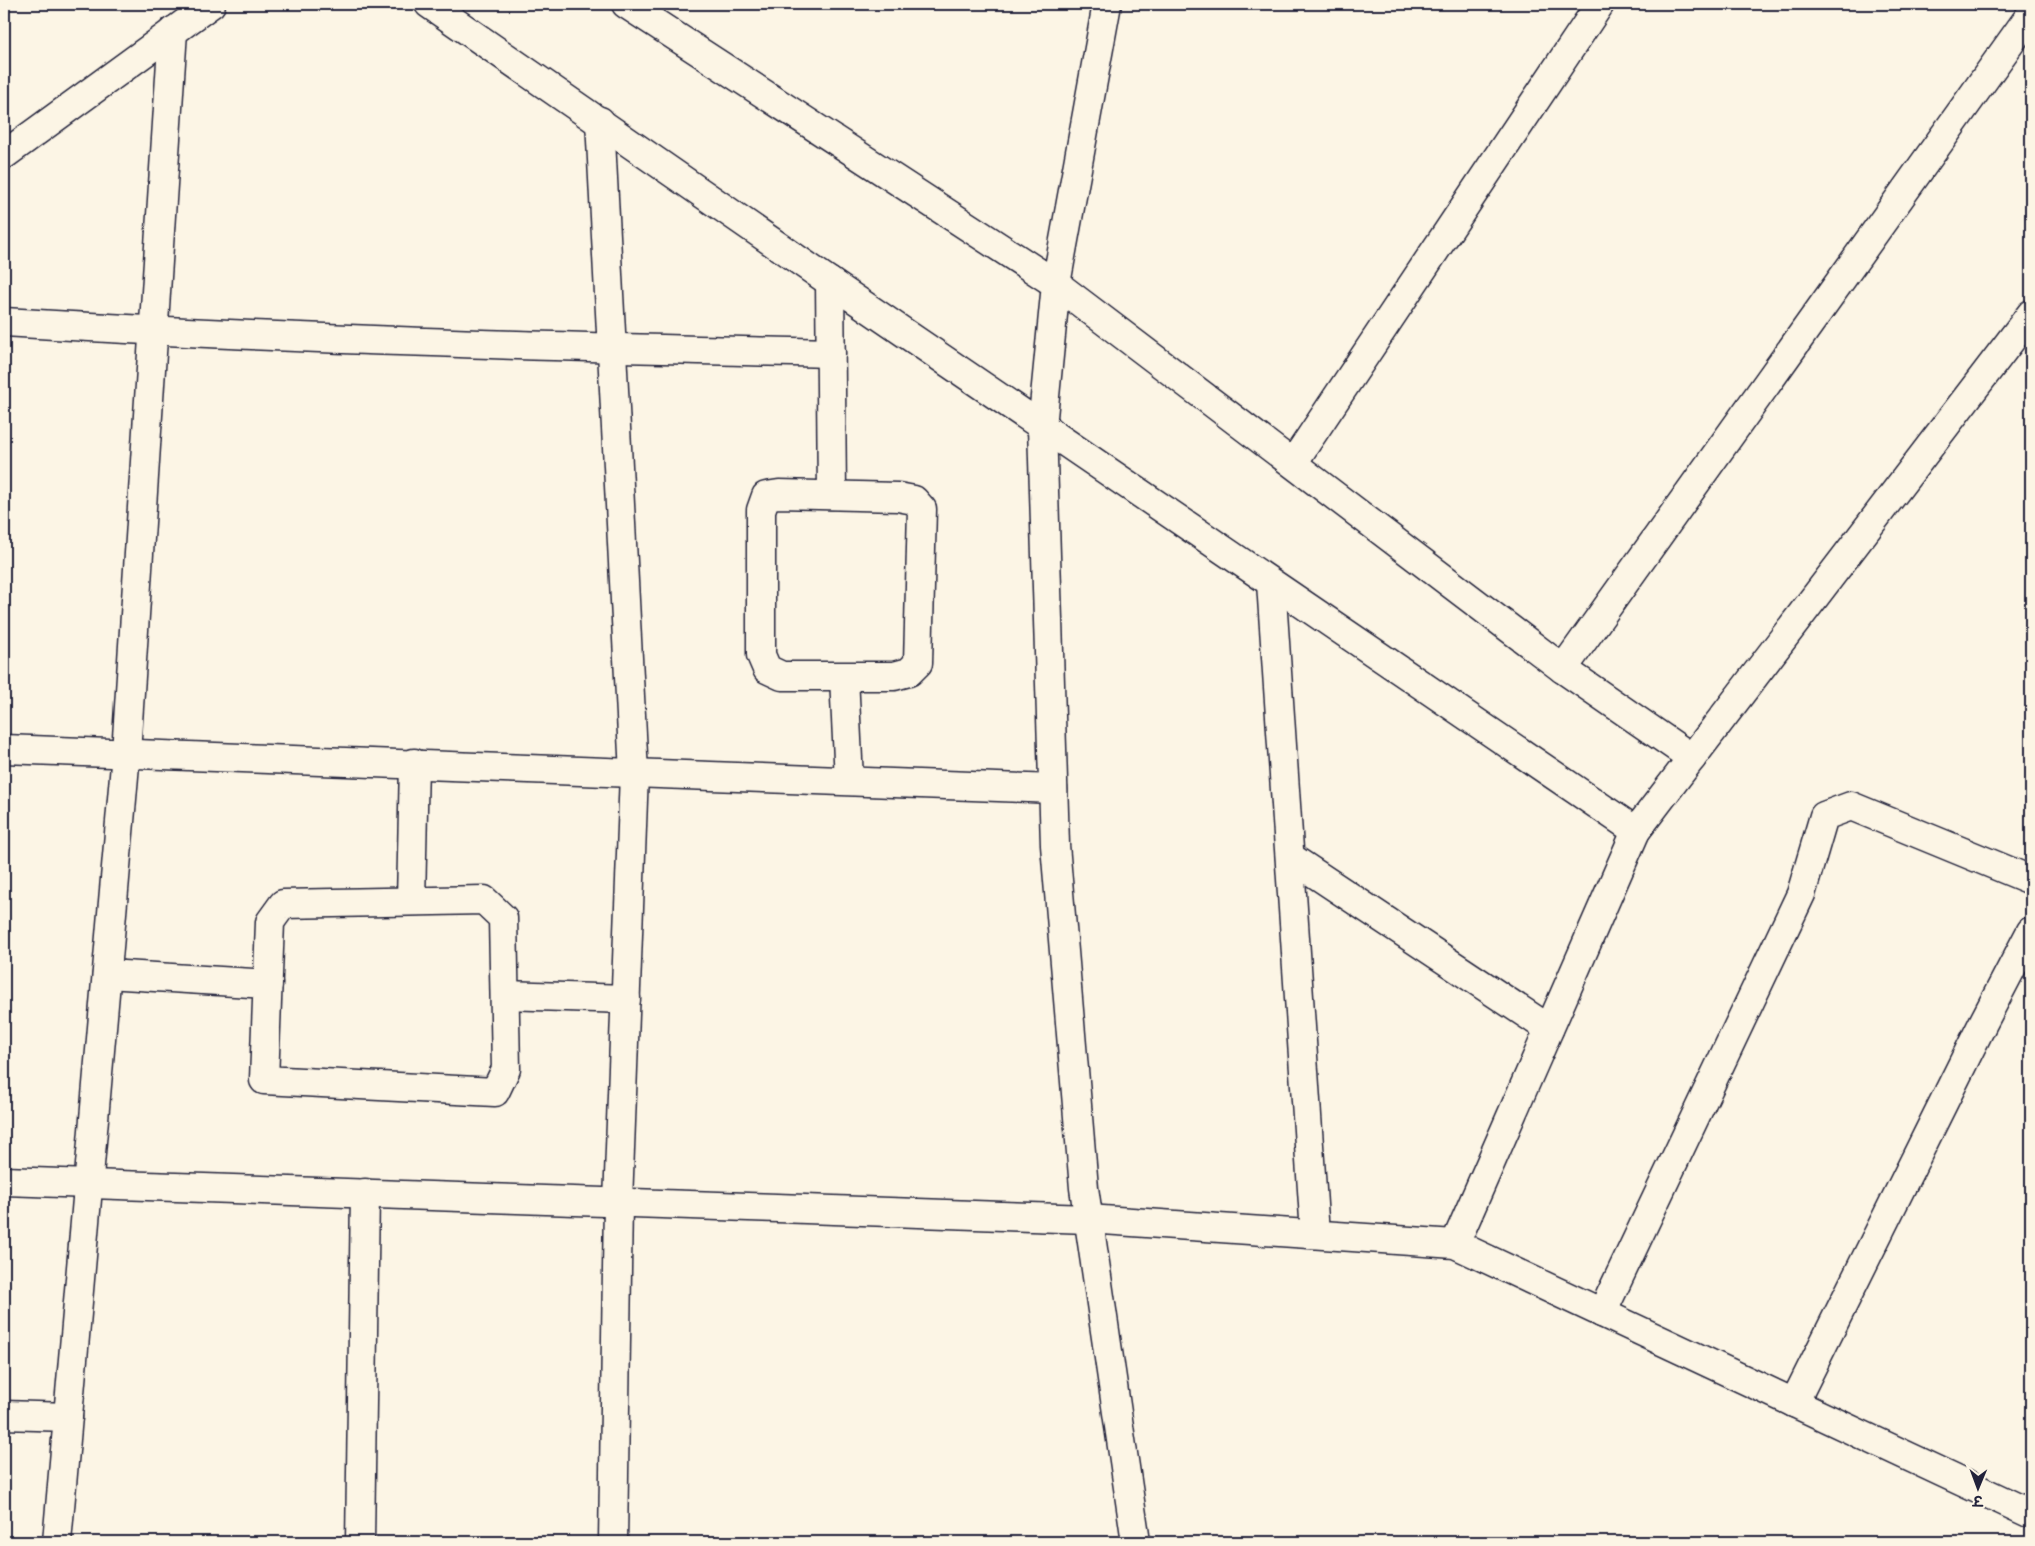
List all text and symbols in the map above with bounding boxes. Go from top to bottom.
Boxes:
north arrow [1952,1464,2002,1514]
text: उ [1971,1491,1985,1509]

